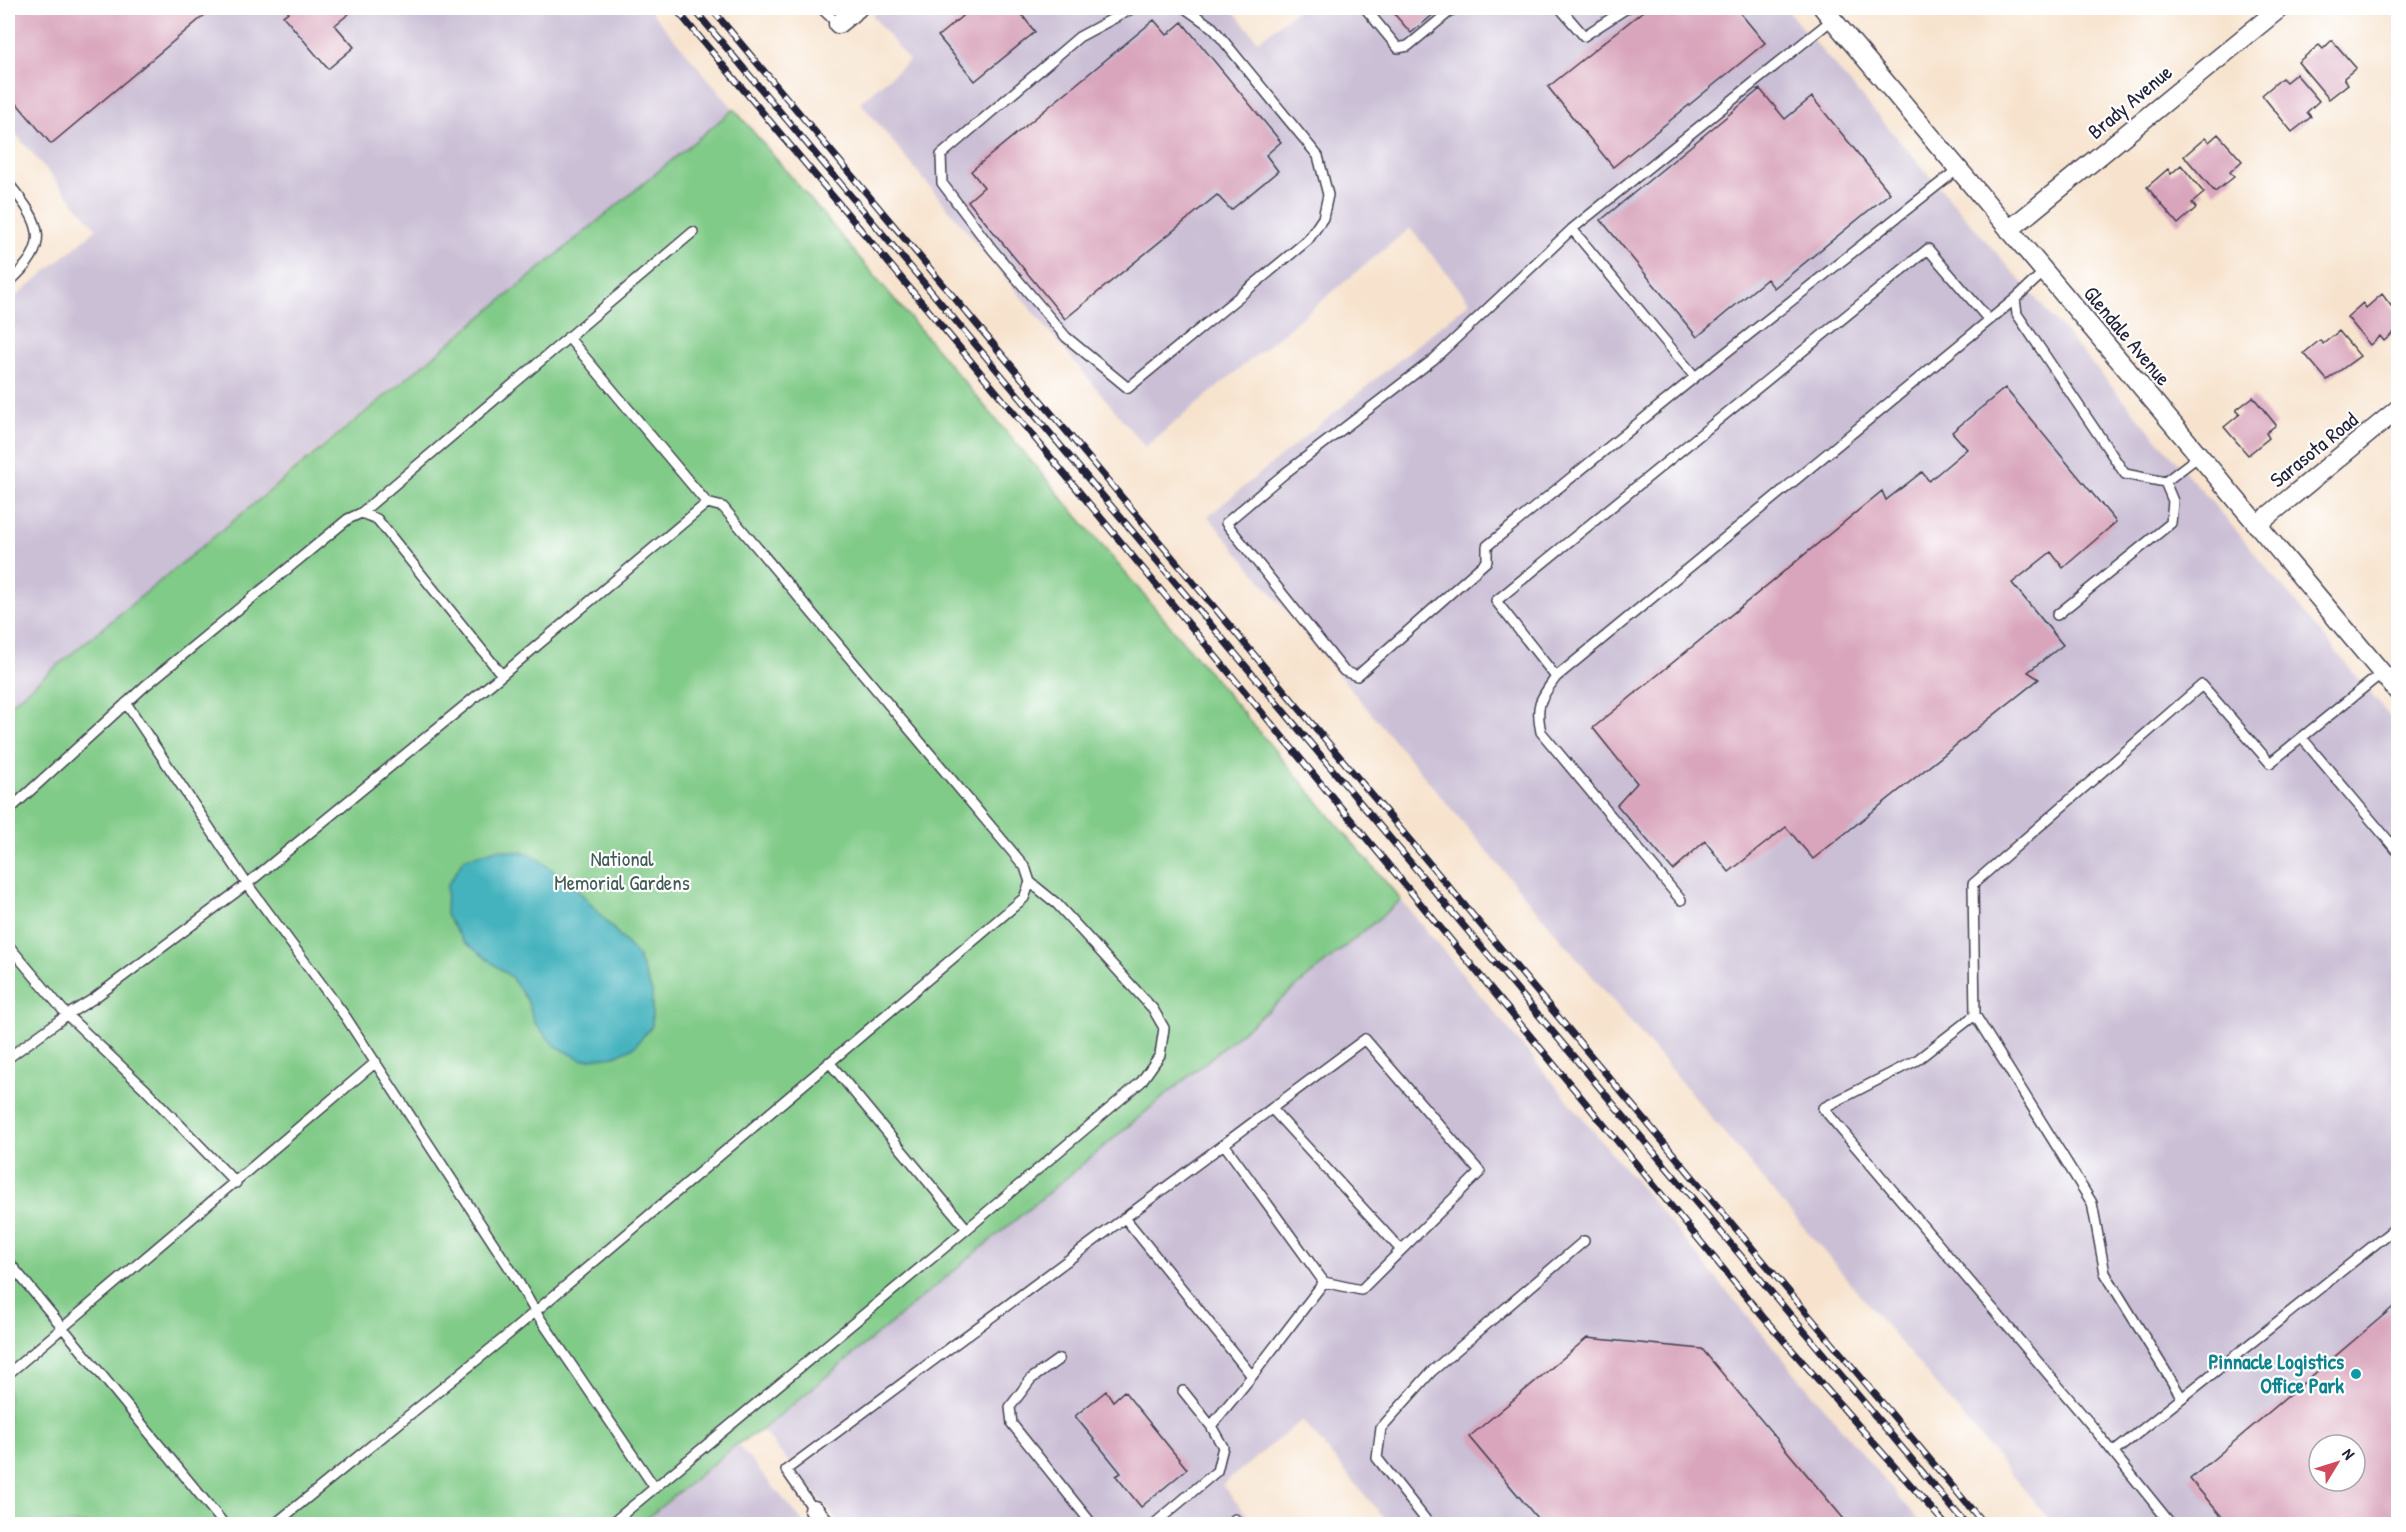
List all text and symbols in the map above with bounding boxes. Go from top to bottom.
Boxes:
street label: Brady Avenue [2081,58,2178,146]
street label: Glendale Avenue [2077,280,2178,392]
street label: Sarasota Road [2264,405,2364,494]
park label: National Memorial Gardens [554,844,690,897]
place label: Pinnacle Logistics Office Park [2208,1347,2344,1400]
marker: Pinnacle Logistics Office Park [2349,1367,2363,1381]
north arrow [2307,1433,2367,1493]
text: N [2338,1444,2360,1464]

